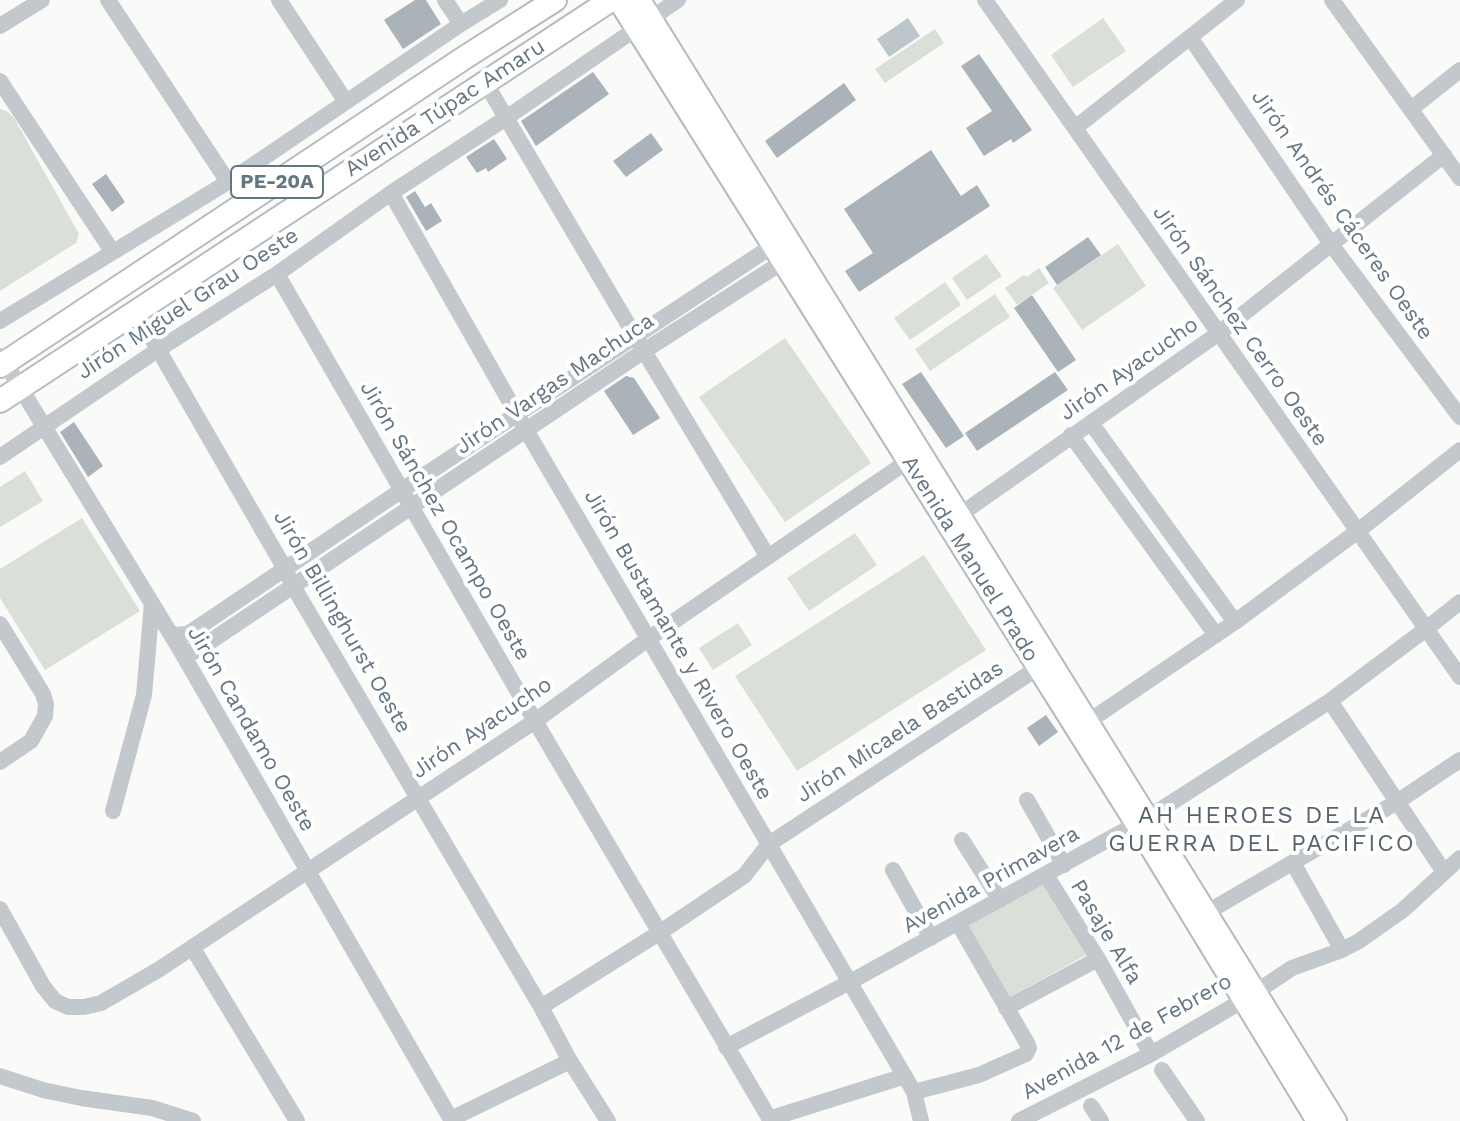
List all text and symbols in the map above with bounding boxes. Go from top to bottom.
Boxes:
street label: Avenida Túpac Amaru [340,33,550,183]
street label: Jirón Andrés Cáceres Oeste [1245,85,1439,345]
road number: PE-20A [231,166,323,198]
street label: Jirón Sánchez Cerro Oeste [1147,201,1333,451]
street label: Jirón Miguel Grau Oeste [72,222,304,386]
street label: Jirón Vargas Machuca [451,308,659,460]
street label: Jirón Ayacucho [1055,311,1203,427]
street label: Jirón Sánchez Ocampo Oeste [354,377,536,665]
street label: Avenida Manuel Prado [896,451,1044,667]
street label: Jirón Bustamante y Rivero Oeste [578,485,778,805]
street label: Jirón Billinghurst Oeste [267,506,417,738]
street label: Jirón Candamo Oeste [181,622,321,836]
street label: Jirón Micaela Bastidas [792,655,1008,809]
street label: Jirón Ayacucho [407,671,557,785]
district label: AH HEROES DE LA GUERRA DEL PACIFICO [1108,802,1416,858]
street label: Avenida Primavera [898,821,1084,939]
street label: Pasaje Alfa [1064,875,1148,989]
street label: Avenida 12 de Febrero [1017,968,1237,1106]

